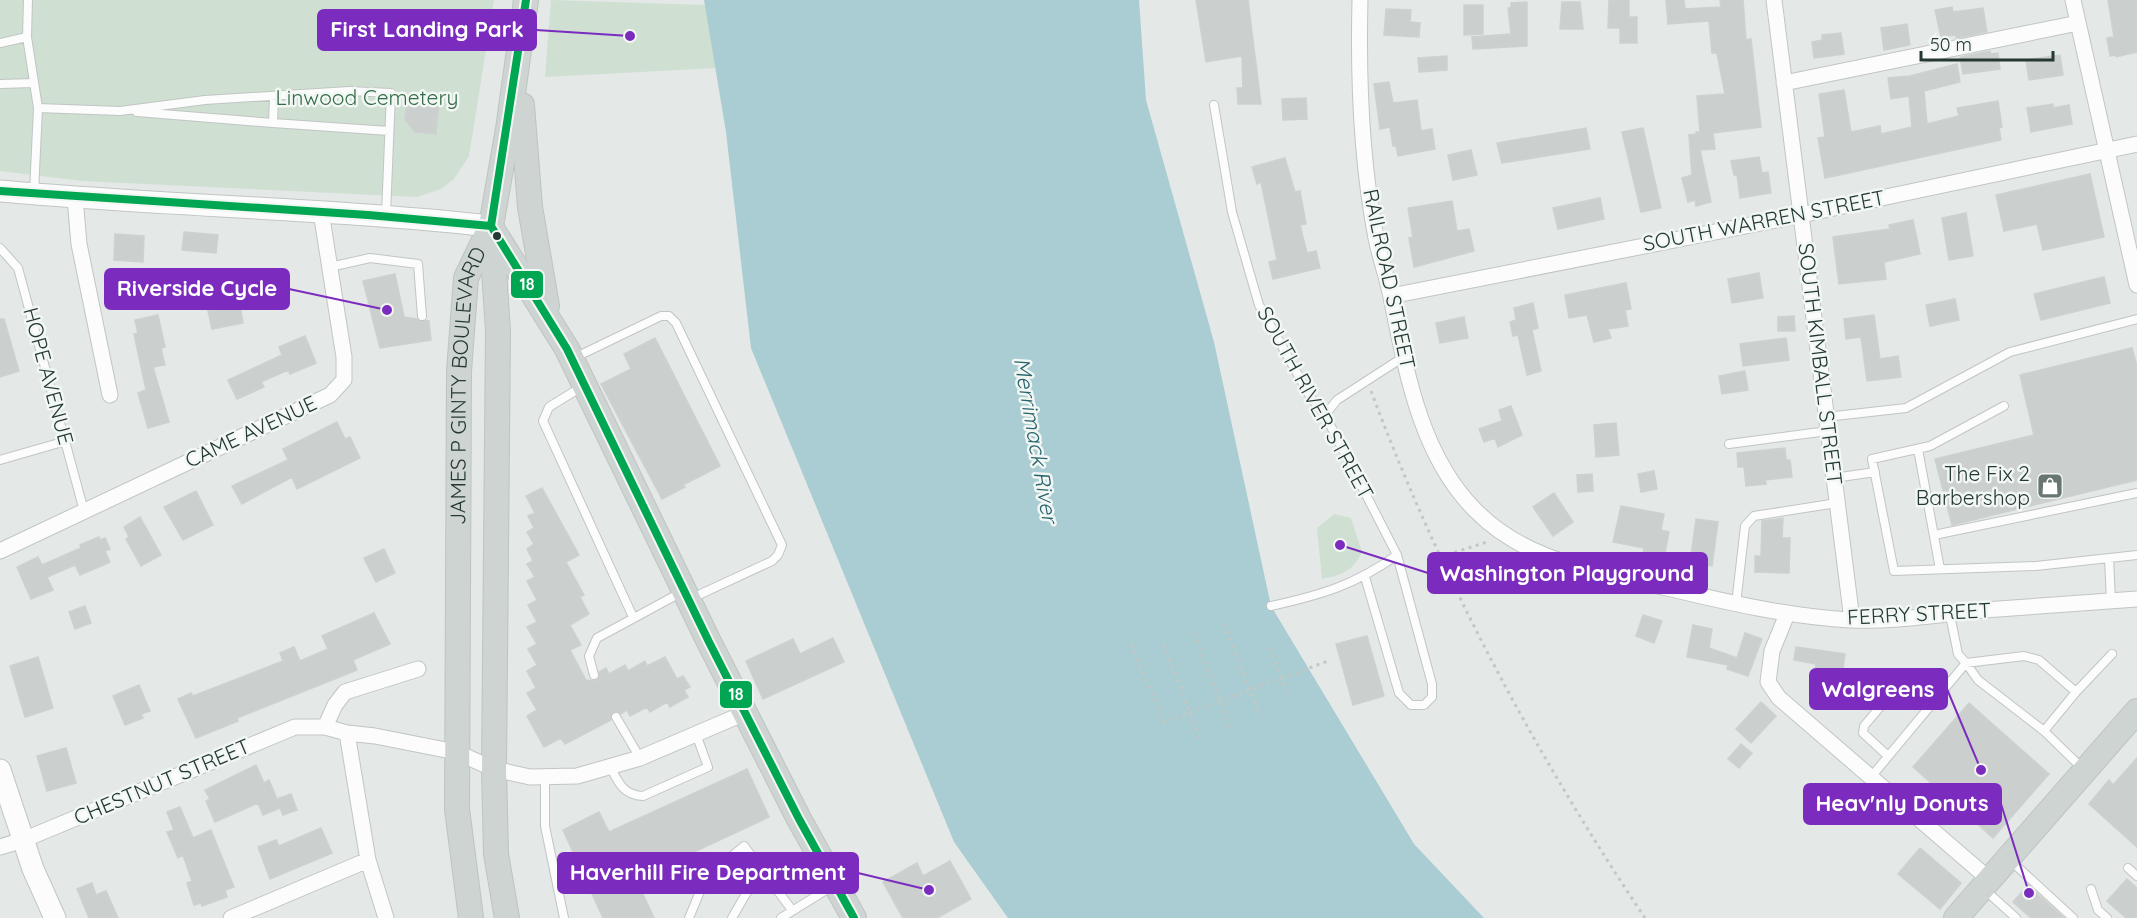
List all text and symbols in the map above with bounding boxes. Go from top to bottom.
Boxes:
callout: First Landing Park [318,10,536,50]
text: First Landing Park [330,15,524,43]
scale bar [1921,24,2053,62]
text: 50 m [1930,33,1972,56]
park label: Linwood Cemetery [276,84,458,110]
street label: SOUTH WARREN STREET [1641,184,1887,256]
street label: RAILROAD STREET [1358,186,1422,371]
unlabelled marker [491,230,503,242]
street label: SOUTH KIMBALL STREET [1793,241,1849,486]
street label: JAMES P GINTY BOULEVARD [444,242,491,525]
callout: Riverside Cycle [105,269,289,309]
line badge: 18 [510,270,544,299]
text: Riverside Cycle [117,274,277,302]
text: 18 [520,274,535,294]
street label: SOUTH RIVER STREET [1252,302,1380,504]
street label: HOPE AVENUE [18,304,80,447]
water label: Merrimack River [1008,355,1065,527]
street label: CAME AVENUE [181,389,320,473]
place label: The Fix 2 Barbershop [1916,460,2030,510]
shop icon: The Fix 2 Barbershop [2035,471,2065,501]
callout: Washington Playground [1428,553,1707,593]
text: Washington Playground [1440,559,1694,587]
street label: FERRY STREET [1846,596,1992,630]
callout: Walgreens [1810,669,1947,709]
text: Walgreens [1822,675,1934,703]
line badge: 18 [719,680,753,709]
text: 18 [729,684,744,704]
street label: CHESTNUT STREET [70,732,254,830]
callout: Heav'nly Donuts [1804,784,2001,824]
text: Heav'nly Donuts [1816,789,1988,817]
callout: Haverhill Fire Department [558,853,858,893]
text: Haverhill Fire Department [570,858,846,886]

